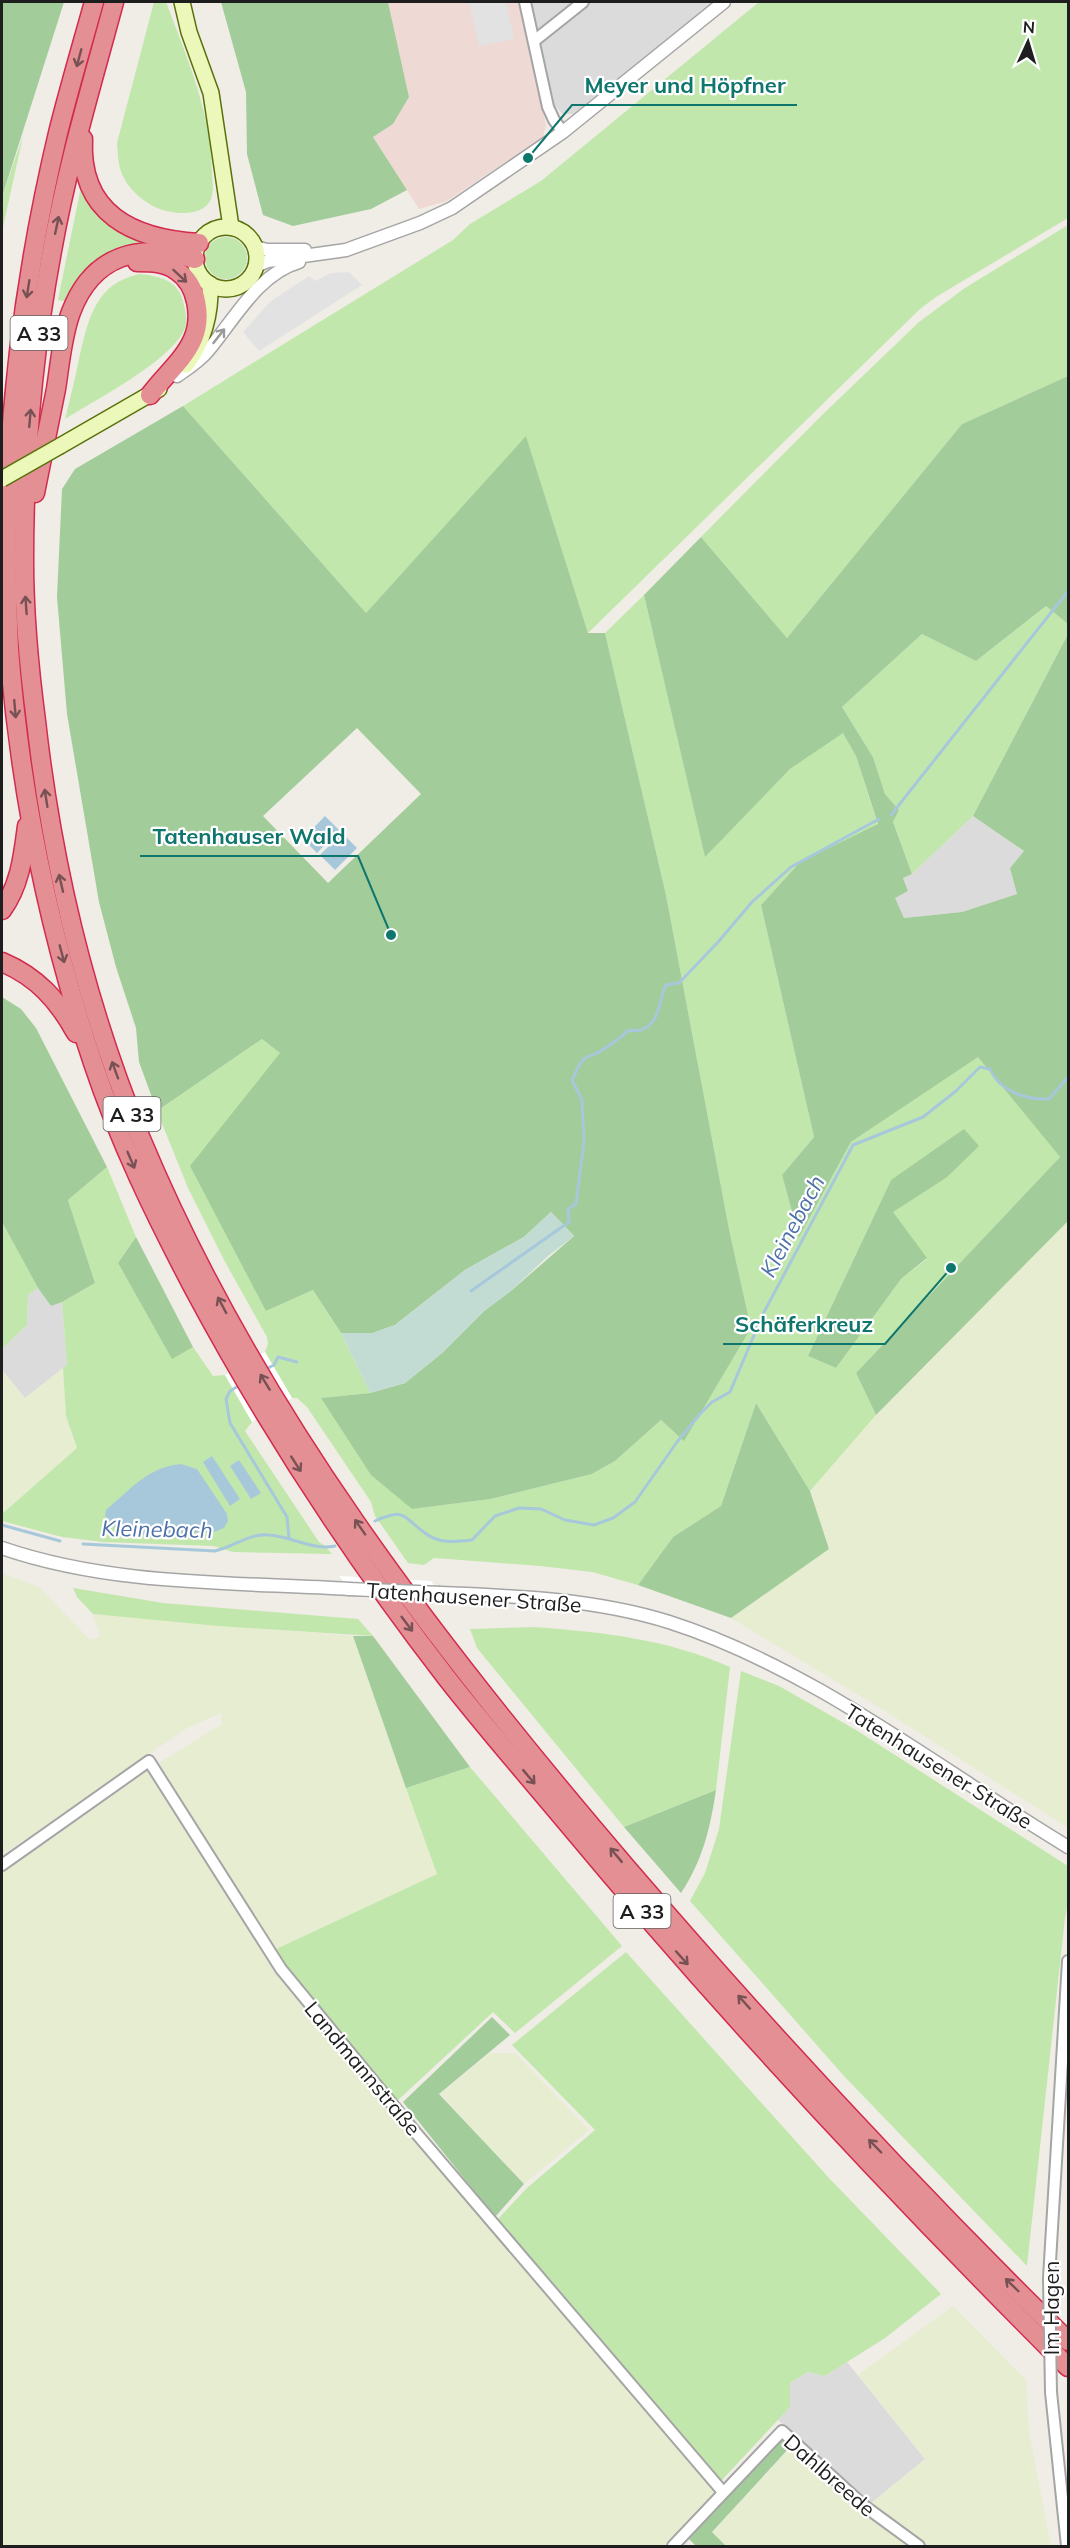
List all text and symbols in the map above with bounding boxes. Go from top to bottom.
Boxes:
north arrow [998,12,1058,72]
text: N [1022,17,1036,37]
one-way arrow [73,48,84,67]
callout: Meyer und Höpfner [572,65,797,105]
text: Meyer und Höpfner [584,71,786,99]
one-way arrow [52,216,63,235]
one-way arrow [173,269,188,283]
one-way arrow [22,279,33,299]
road number: A 33 [10,316,68,350]
one-way arrow [212,329,225,345]
one-way arrow [24,409,35,428]
one-way arrow [21,595,32,615]
one-way arrow [10,698,21,718]
one-way arrow [40,789,51,809]
callout: Tatenhauser Wald [140,816,358,856]
text: Tatenhauser Wald [152,822,346,850]
one-way arrow [55,874,67,893]
one-way arrow [56,944,68,963]
one-way arrow [109,1061,120,1080]
road number: A 33 [104,1097,160,1131]
one-way arrow [126,1150,137,1169]
water label: Kleinebach [753,1170,831,1282]
one-way arrow [216,1297,228,1314]
callout: Schäferkreuz [723,1304,885,1344]
text: Schäferkreuz [735,1310,873,1338]
one-way arrow [258,1374,270,1391]
one-way arrow [291,1455,303,1472]
water label: Kleinebach [101,1514,213,1544]
one-way arrow [354,1520,366,1536]
street label: Tatenhausener Straße [366,1577,582,1617]
one-way arrow [401,1616,414,1632]
street label: Tatenhausener Straße [841,1698,1037,1834]
one-way arrow [522,1769,535,1785]
one-way arrow [609,1848,623,1863]
road number: A 33 [614,1894,670,1928]
one-way arrow [675,1950,689,1965]
one-way arrow [737,1994,751,2009]
street label: Landmannstraße [299,1996,427,2140]
one-way arrow [868,2139,883,2154]
street label: Im Hagen [1038,2261,1064,2355]
one-way arrow [1004,2278,1019,2293]
street label: Dahlbreede [779,2428,881,2522]

